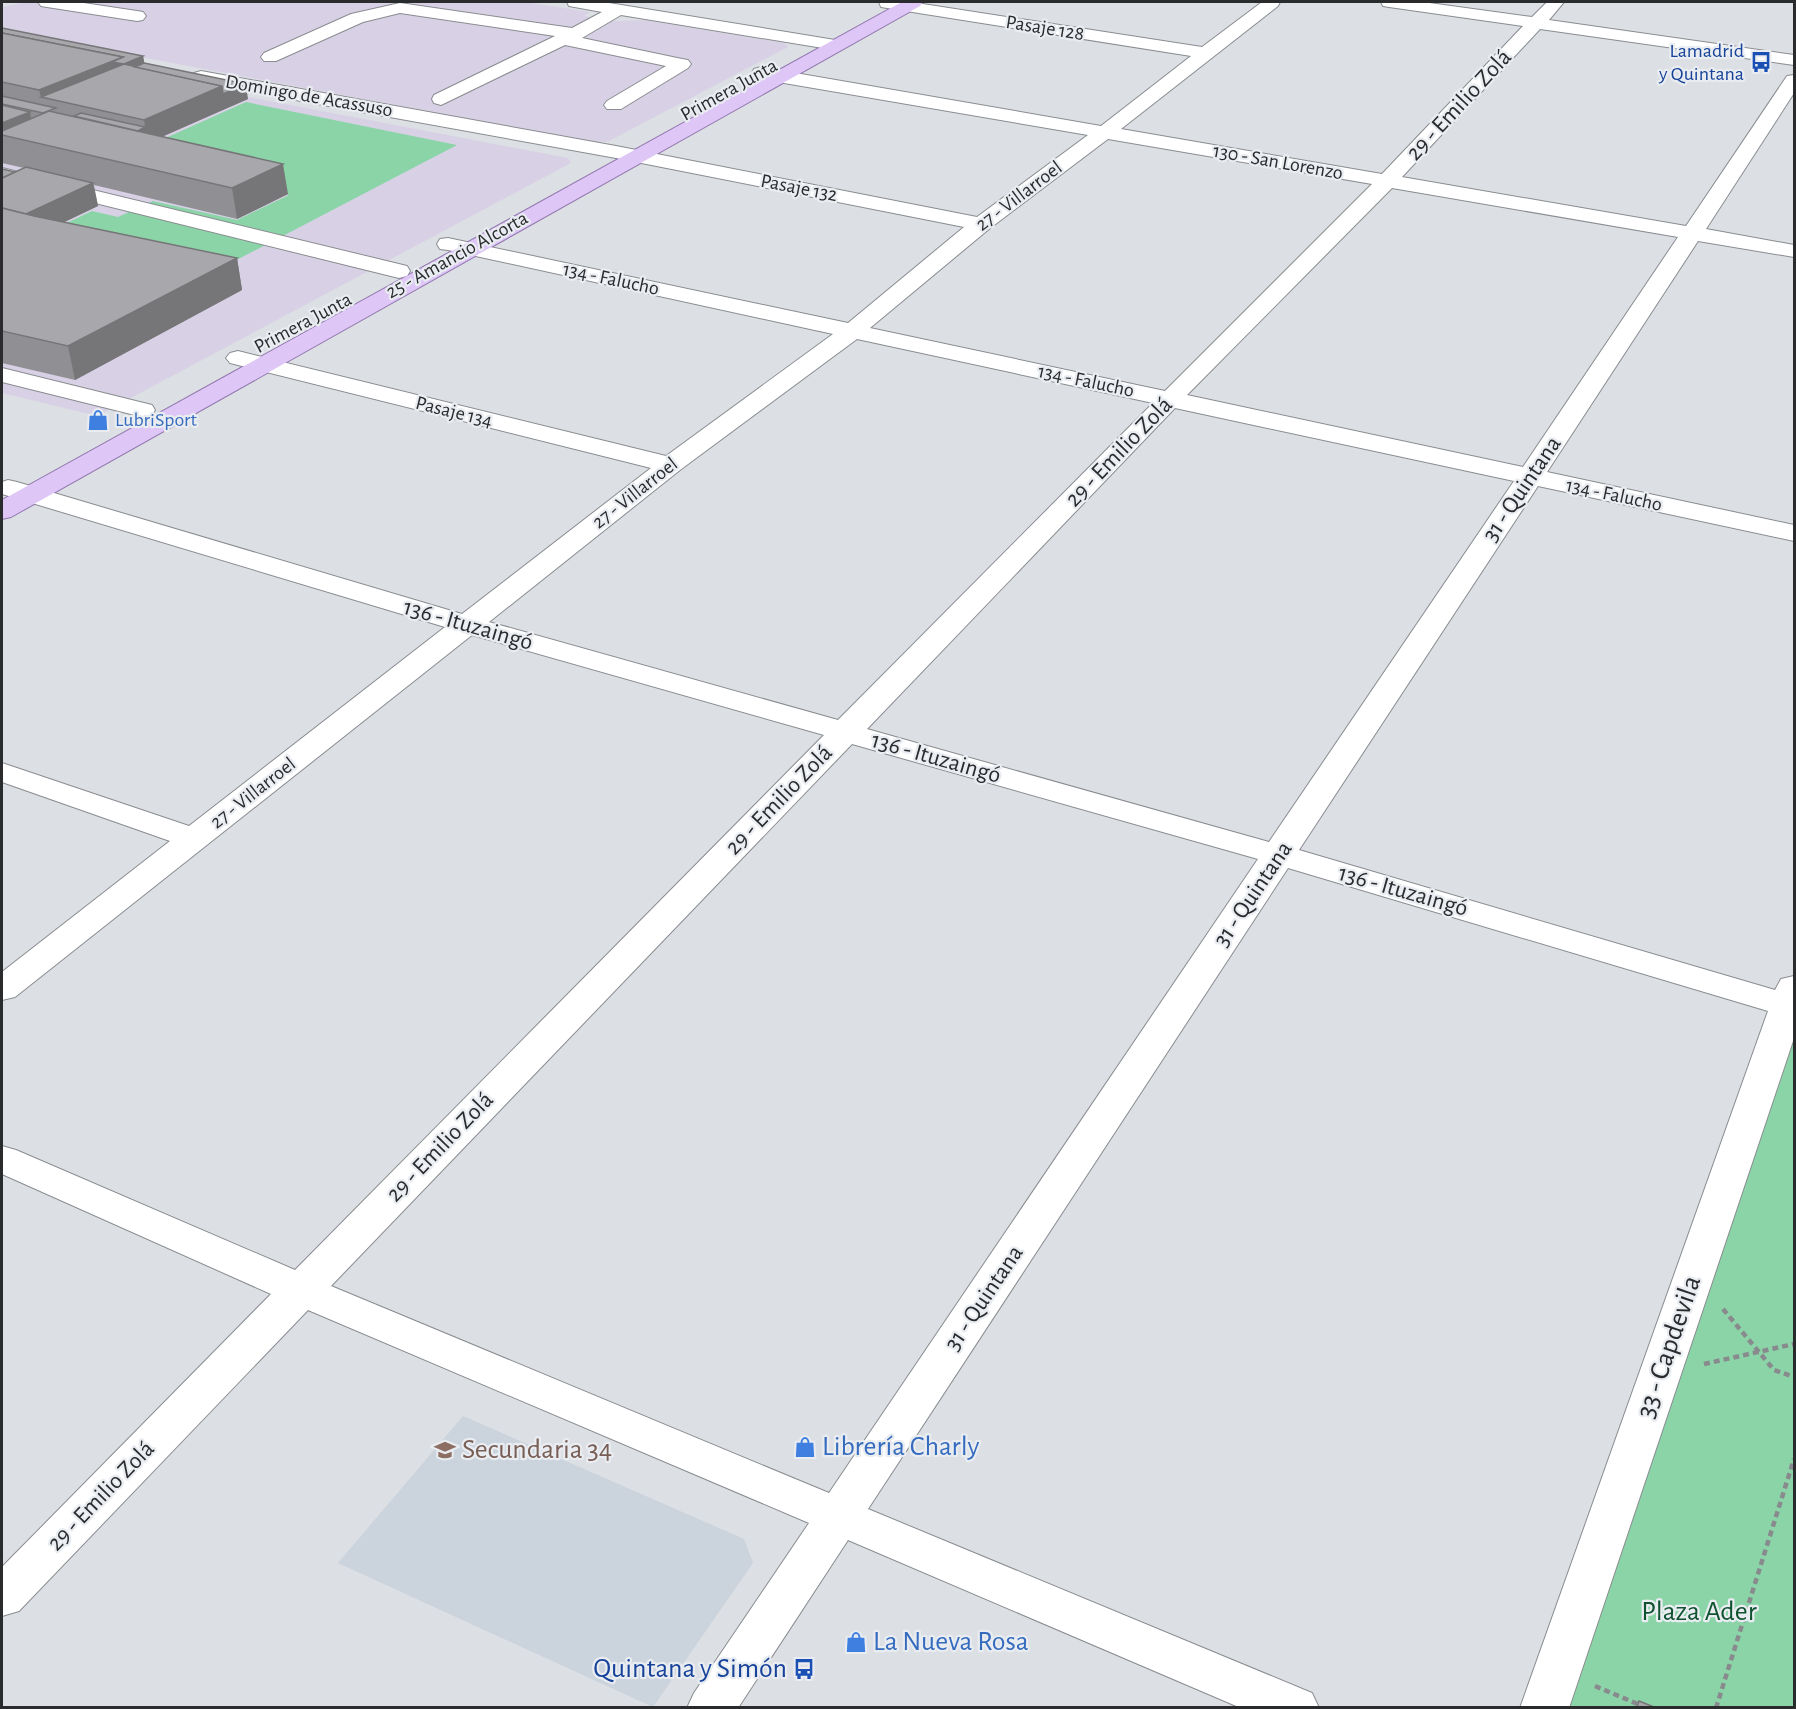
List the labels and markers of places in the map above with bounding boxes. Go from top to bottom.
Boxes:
place label: Lamadrid y Quintana [1658,41,1744,84]
bus stop icon: Lamadrid y Quintana [1749,50,1773,74]
shop icon: LubriSport [86,408,110,432]
place label: LubriSport [115,410,198,430]
place label: Librería Charly [822,1433,980,1461]
shop icon: Librería Charly [793,1435,817,1459]
place label: Secundaria 34 [462,1436,612,1464]
school or university icon: Secundaria 34 [433,1438,457,1462]
place label: La Nueva Rosa [873,1628,1029,1656]
shop icon: La Nueva Rosa [844,1630,868,1654]
place label: Quintana y Simón [593,1655,787,1683]
bus stop icon: Quintana y Simón [792,1657,816,1681]

